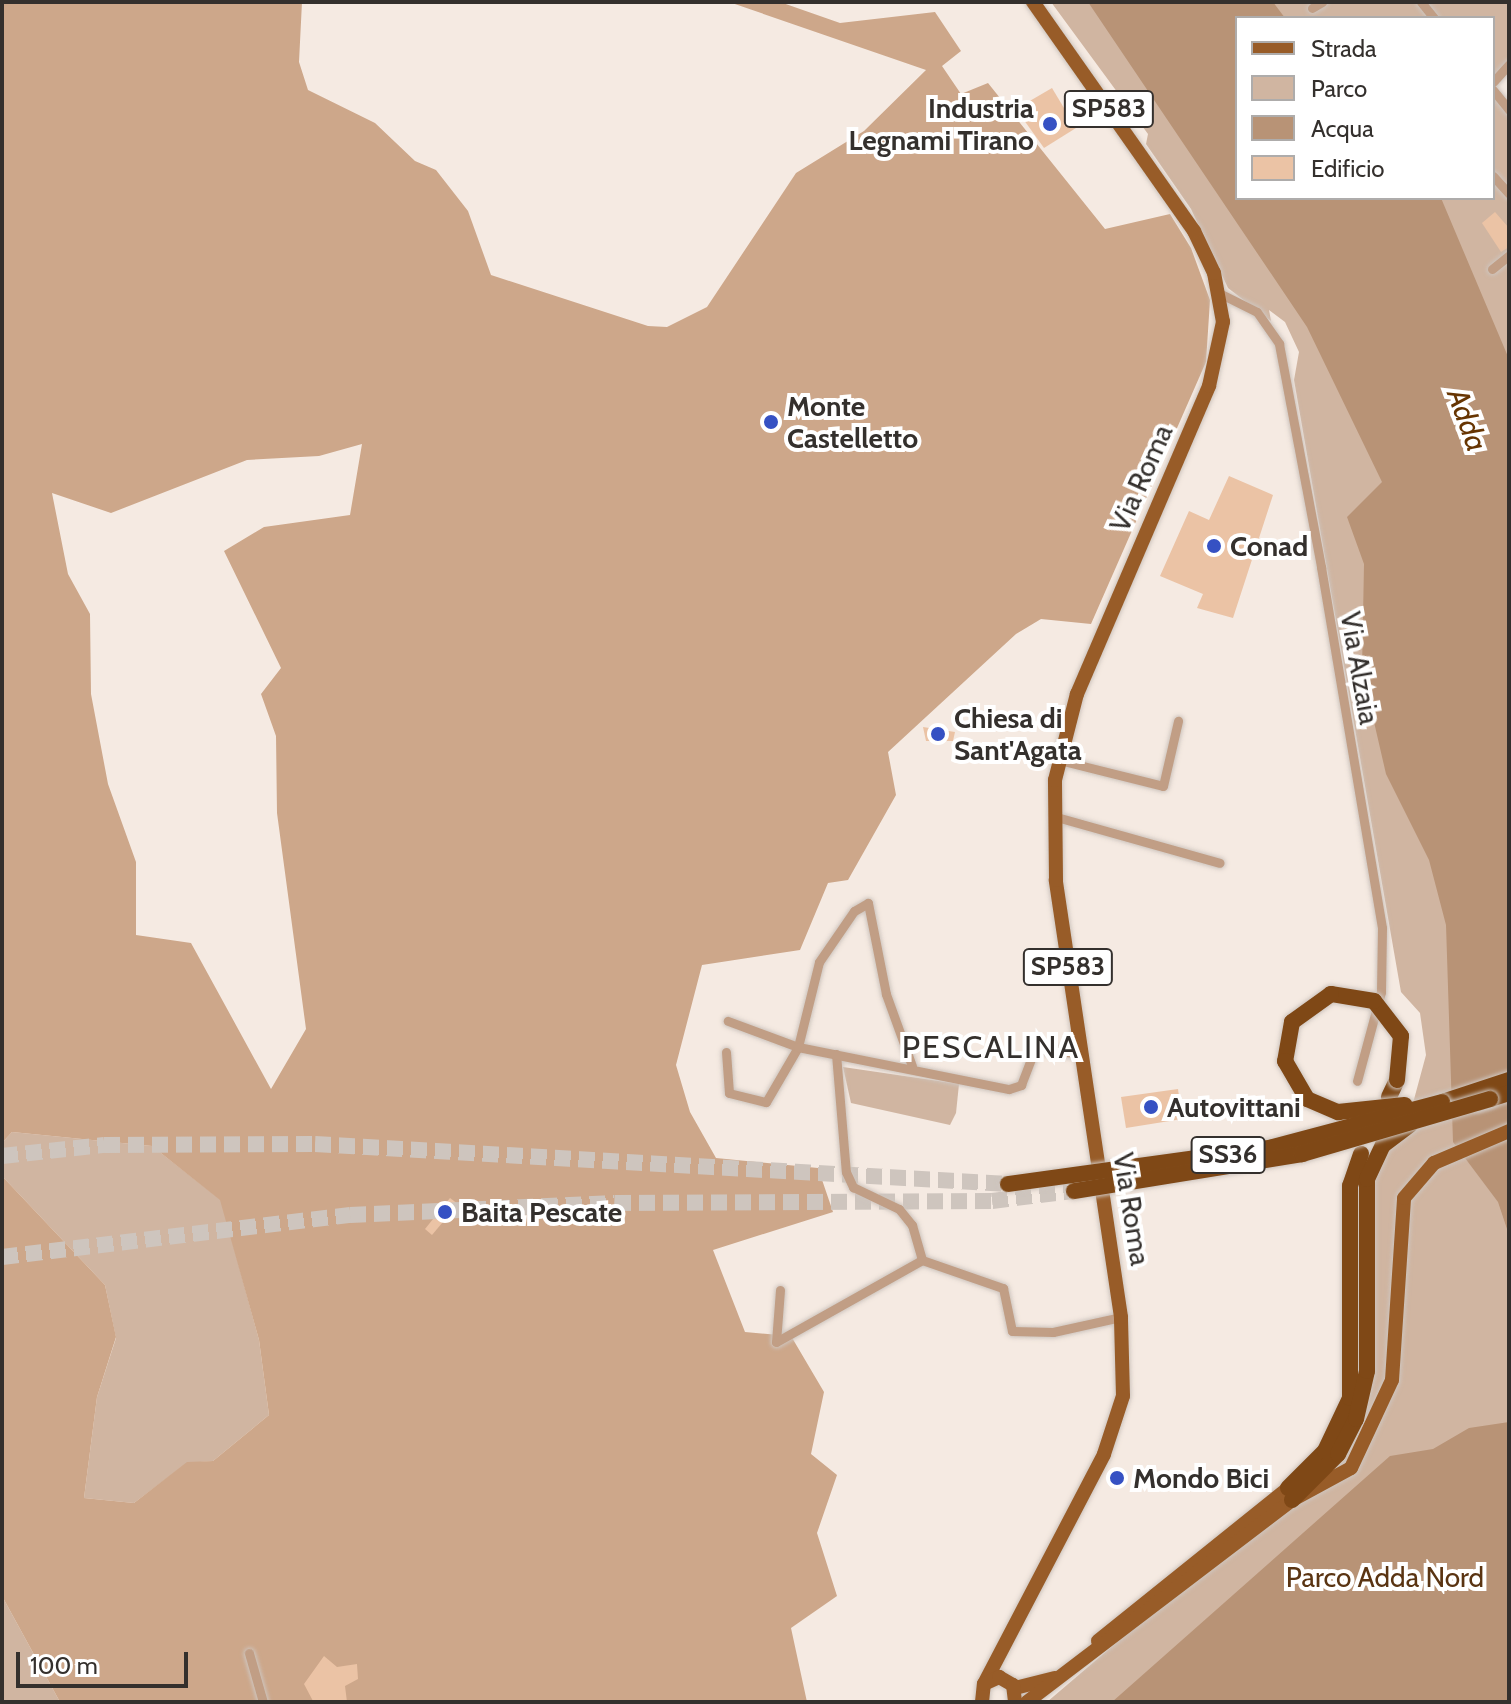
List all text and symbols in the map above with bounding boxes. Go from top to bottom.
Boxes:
legend [1235,16,1495,200]
text: Strada [1311,34,1377,63]
text: Parco [1311,74,1367,103]
road number: SP583 [1063,87,1155,131]
place label: Industria Legnami Tirano [849,91,1034,157]
text: Acqua [1311,114,1374,143]
marker: Industria Legnami Tirano [1041,115,1059,133]
text: Edificio [1311,154,1385,183]
water label: Adda [1439,384,1495,456]
place label: Monte Castelletto [787,389,918,455]
marker: Monte Castelletto [762,413,780,431]
street label: Via Roma [1103,419,1179,537]
place label: Conad [1230,529,1308,563]
marker: Conad [1205,537,1223,555]
street label: Via Alzaia [1334,609,1386,727]
place label: Chiesa di Sant'Agata [954,701,1082,767]
marker: Chiesa di Sant'Agata [929,725,947,743]
road number: SP583 [1022,945,1114,989]
district label: PESCALINA [902,1028,1080,1066]
place label: Autovittani [1167,1090,1301,1124]
marker: Autovittani [1142,1098,1160,1116]
road number: SS36 [1190,1133,1266,1177]
street label: Via Roma [1107,1150,1157,1268]
place label: Baita Pescate [461,1195,622,1229]
marker: Baita Pescate [436,1203,454,1221]
place label: Mondo Bici [1133,1461,1269,1495]
marker: Mondo Bici [1108,1469,1126,1487]
park label: Parco Adda Nord [1286,1560,1484,1594]
scale bar [20,1636,192,1686]
text: 100 m [30,1651,98,1680]

